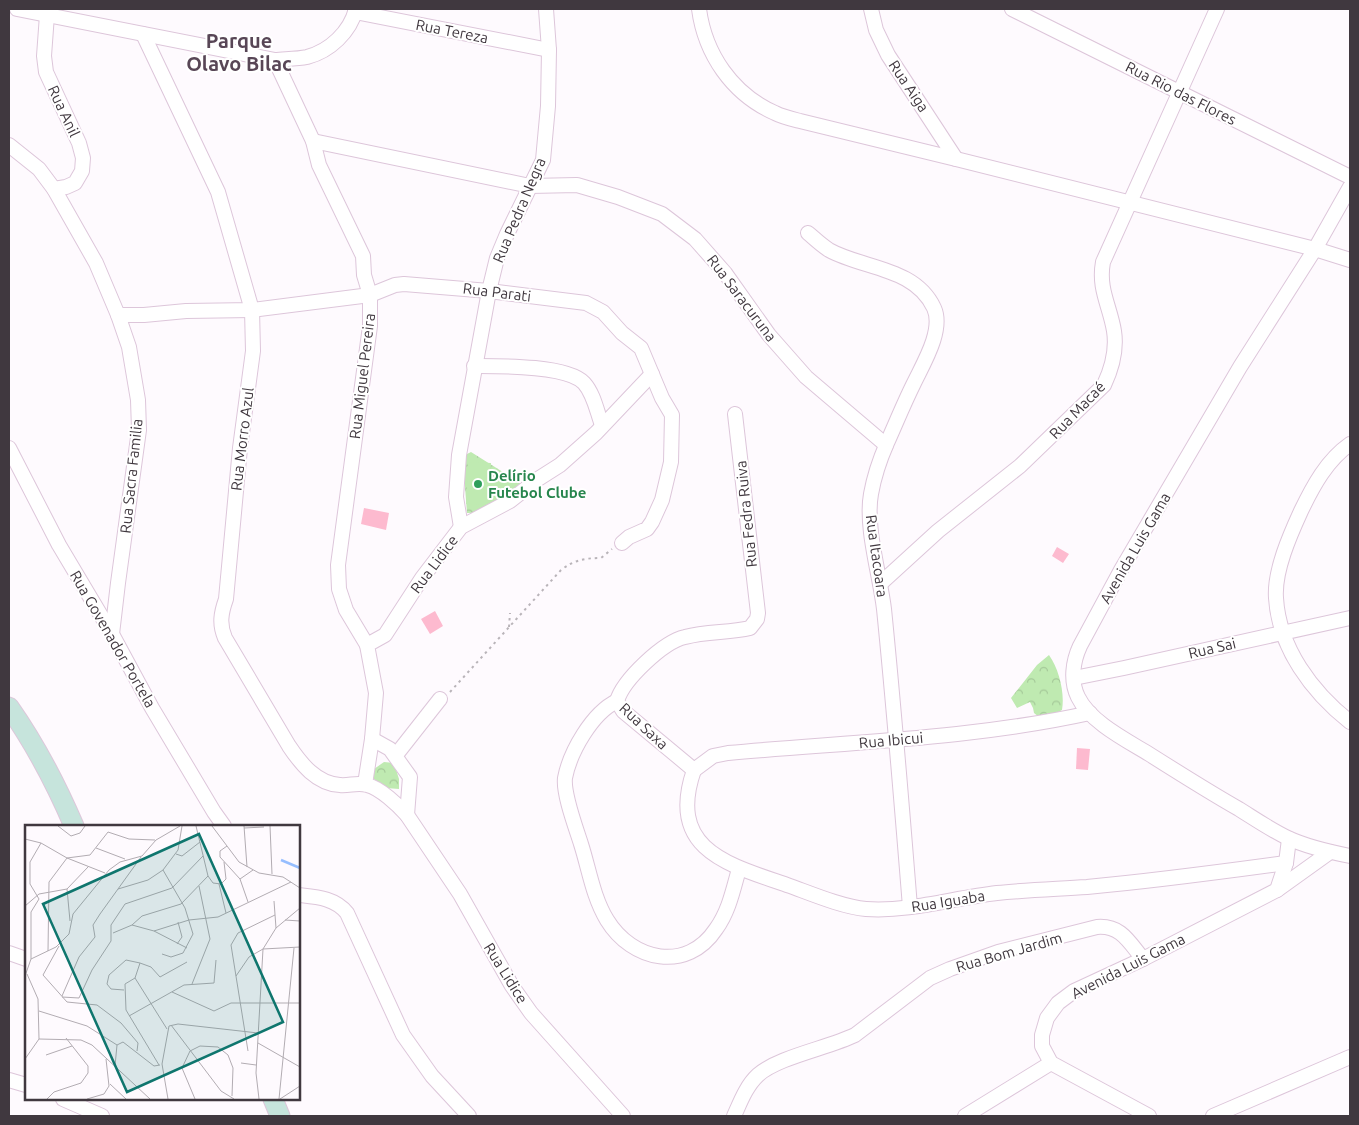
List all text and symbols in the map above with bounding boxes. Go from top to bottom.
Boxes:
street label: Rua Tereza [414,16,490,46]
district label: Parque Olavo Bilac [186,29,292,75]
street label: Rua Aiga [886,57,932,115]
street label: Rua Rio das Flores [1123,58,1239,128]
street label: Rua Anil [45,83,83,140]
street label: Rua Pedra Negra [489,155,549,265]
street label: Rua Saracuruna [704,251,780,345]
street label: Rua Parati [462,279,532,305]
street label: Rua Miguel Pereira [346,312,378,440]
street label: Rua Macaé [1046,378,1108,442]
street label: Rua Morro Azul [227,386,257,492]
street label: Rua Sacra Familia [117,418,145,534]
street label: Rua Fedra Ruiva [732,460,760,568]
place label: Delírio Futebol Clube [488,467,586,501]
marker: Delírio Futebol Clube [472,478,484,490]
street label: Avenida Luis Gama [1096,489,1174,607]
street label: Rua Itacoara [863,514,891,598]
street label: Rua Lidice [407,532,461,596]
street label: Rua Govenador Portela [67,567,159,711]
street label: Rua Sai [1187,634,1237,662]
street label: Rua Saxa [616,699,672,753]
street label: Rua Ibicui [858,729,924,751]
inset map [25,825,300,1100]
street label: Rua Iguaba [910,887,986,915]
street label: Rua Bom Jardim [954,929,1064,975]
street label: Avenida Luis Gama [1068,930,1188,1002]
street label: Rua Lidice [481,940,531,1006]

